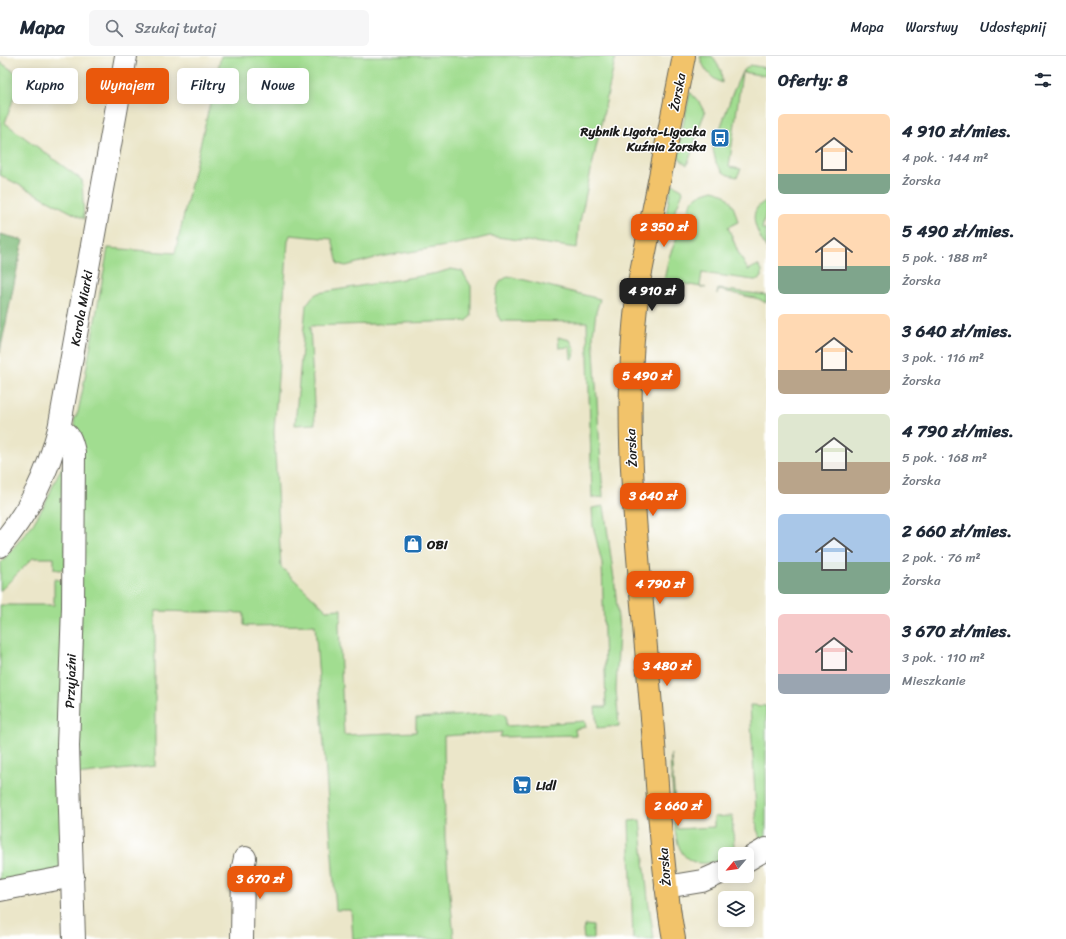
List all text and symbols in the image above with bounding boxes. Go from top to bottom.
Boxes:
search box [89,10,369,46]
text: Mapa [20,11,65,44]
text: Szukaj tutaj [135,15,216,41]
text: Mapa [851,15,883,40]
text: Warstwy [905,15,958,40]
text: Udostępnij [980,15,1046,40]
icon: search [103,17,125,39]
text: Oferty: 8 [778,65,848,95]
chip: Kupno [12,68,78,104]
chip: Wynajem [86,68,169,104]
chip: Filtry [177,68,239,104]
chip: Nowe [247,68,309,104]
icon: filters [1032,69,1054,91]
street label: Żorska [663,71,693,113]
text: 4 910 zł/mies. [902,116,1011,146]
place label: Rybnik Ligota-Ligocka Kuźnia Żorska [580,120,706,158]
bus stop icon: Rybnik Ligota-Ligocka Kuźnia Żorska [709,127,731,149]
icon: home [810,130,858,178]
text: 4 pok. · 144 m² [902,146,988,169]
text: Żorska [902,169,940,192]
pin: 2 350 zł [623,214,705,248]
text: 2 350 zł [640,215,688,238]
text: 5 490 zł/mies. [902,216,1015,246]
icon: home [810,230,858,278]
text: 5 pok. · 188 m² [902,246,988,269]
street label: Karola Miarki [64,268,100,348]
text: Żorska [902,269,940,292]
pin: 4 910 zł [611,278,693,312]
text: 4 910 zł [628,279,676,302]
text: 3 640 zł/mies. [902,316,1013,346]
icon: home [810,330,858,378]
text: 3 pok. · 116 m² [902,346,984,369]
pin: 5 490 zł [606,363,688,397]
text: 5 490 zł [622,364,672,387]
text: Żorska [902,369,940,392]
text: 4 790 zł/mies. [902,416,1014,446]
street label: Żorska [619,428,644,468]
icon: home [810,430,858,478]
text: 5 pok. · 168 m² [902,446,987,469]
text: Żorska [902,469,940,492]
pin: 3 640 zł [612,483,694,517]
text: 3 640 zł [629,484,677,507]
text: 2 660 zł/mies. [902,516,1012,546]
icon: home [810,530,858,578]
shop icon: OBI [402,533,424,555]
place label: OBI [426,533,449,556]
text: 2 pok. · 76 m² [902,546,981,569]
text: Żorska [902,569,940,592]
pin: 4 790 zł [619,571,701,605]
text: 4 790 zł [636,572,684,595]
text: 3 670 zł/mies. [902,616,1012,646]
icon: home [810,630,858,678]
text: 3 pok. · 110 m² [902,646,985,669]
street label: Przyjaźni [58,653,83,709]
pin: 3 480 zł [626,653,708,687]
text: 3 480 zł [643,654,691,677]
text: Mieszkanie [902,669,966,692]
supermarket icon: Lidl [511,774,533,796]
place label: Lidl [536,774,557,797]
pin: 2 660 zł [637,793,719,827]
text: 2 660 zł [654,794,702,817]
street label: Żorska [651,846,678,887]
north arrow [718,847,754,883]
map controls [718,847,754,927]
pin: 3 670 zł [219,866,301,900]
text: 3 670 zł [236,867,284,890]
button: layers [718,891,754,927]

